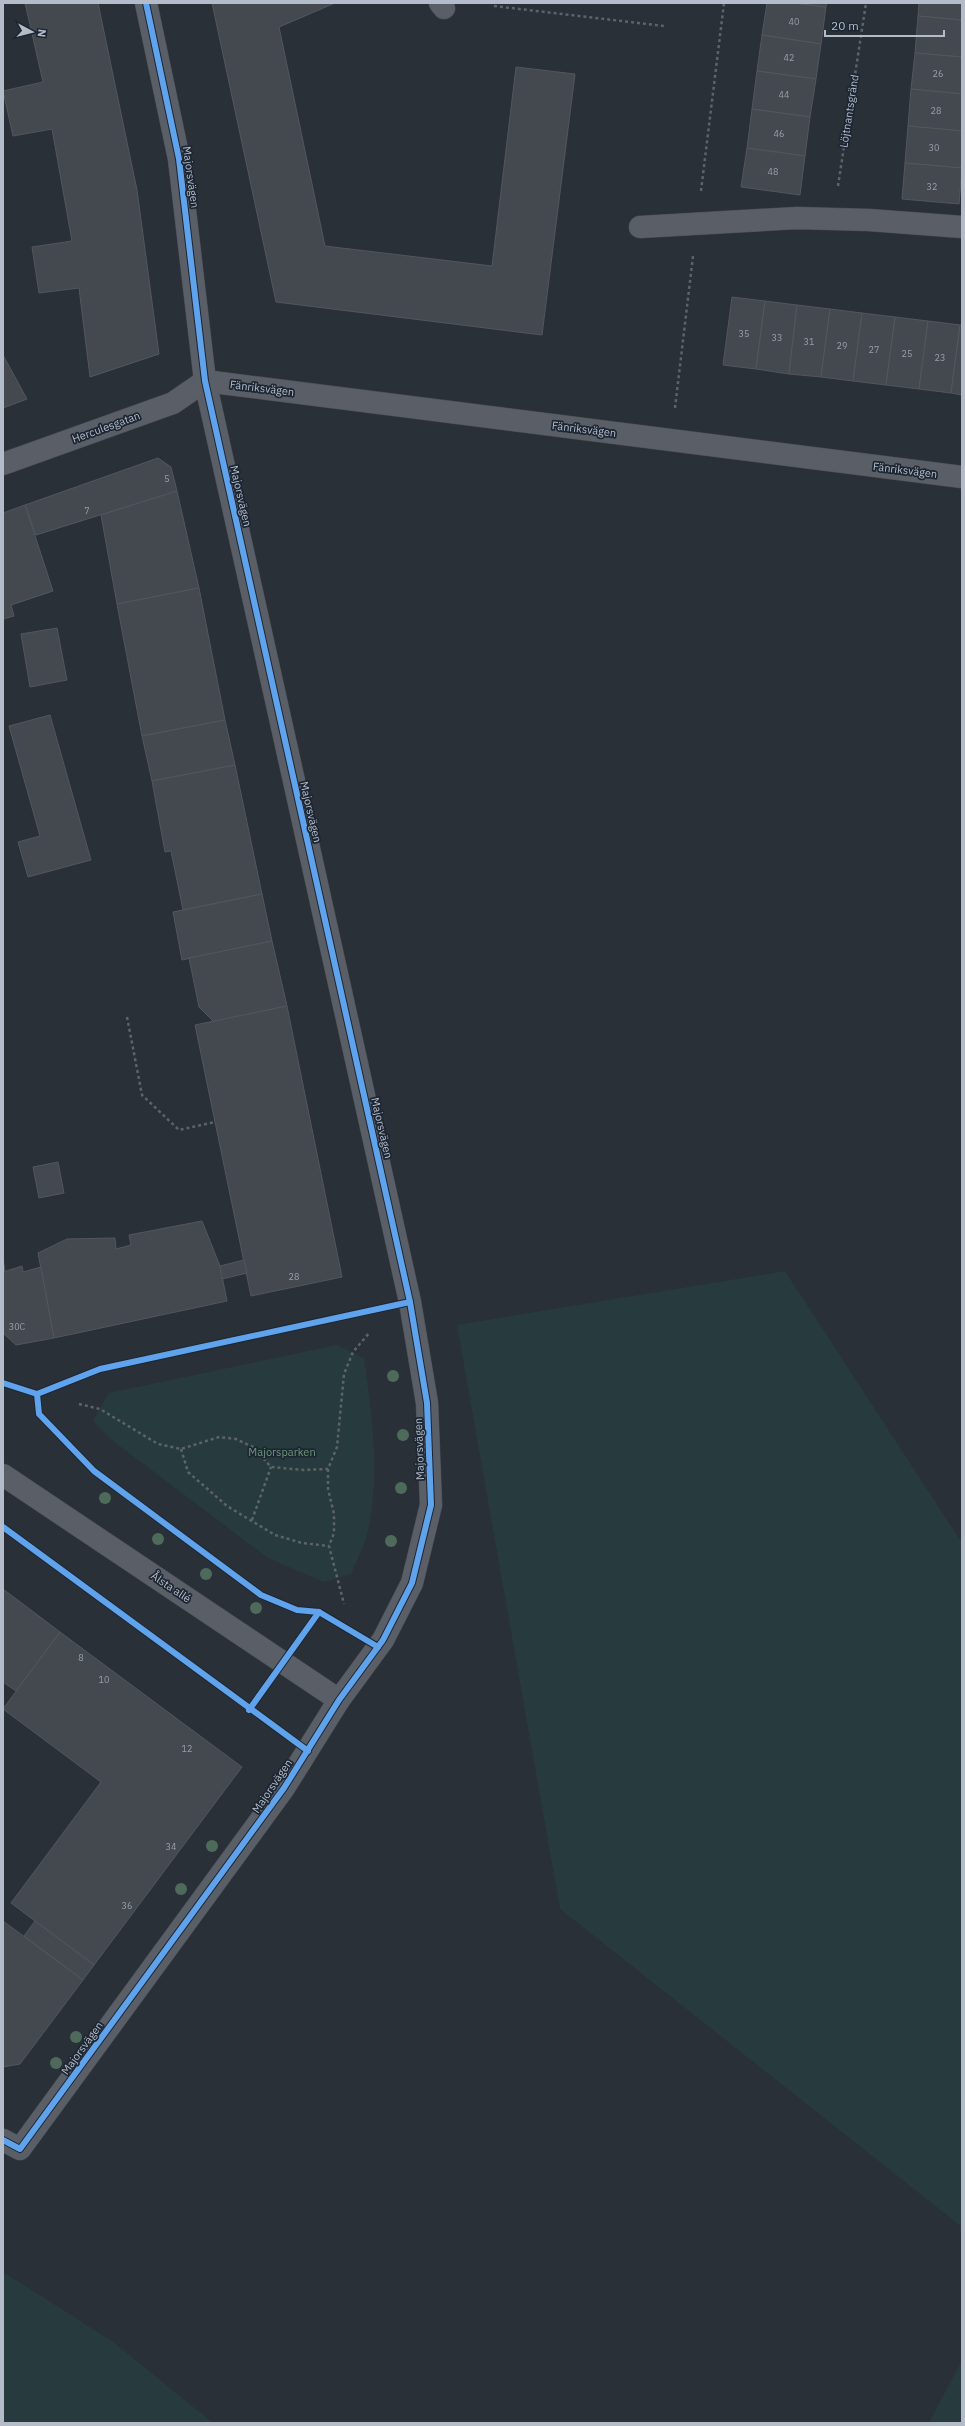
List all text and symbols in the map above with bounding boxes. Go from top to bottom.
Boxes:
north arrow [12,12,52,52]
scale bar [825,12,944,38]
house number: 40 [789,16,799,27]
text: 20 m [831,18,859,33]
text: N [34,28,49,38]
house number: 42 [784,52,794,63]
house number: 26 [933,68,943,79]
street label: Löjtnantsgränd [836,73,862,149]
house number: 44 [779,89,789,100]
house number: 28 [931,105,941,116]
house number: 46 [774,128,784,139]
house number: 30 [929,142,939,153]
street label: Majorsvägen [180,145,202,209]
house number: 48 [768,166,778,177]
house number: 32 [927,181,937,192]
house number: 35 [739,328,749,339]
house number: 33 [772,332,782,343]
house number: 31 [804,336,814,347]
house number: 29 [837,340,847,351]
house number: 27 [869,344,879,355]
house number: 25 [902,348,912,359]
house number: 23 [935,352,945,363]
street label: Fänriksvägen [229,377,295,399]
street label: Herculesgatan [70,408,142,446]
street label: Fänriksvägen [551,418,617,440]
street label: Fänriksvägen [872,459,938,481]
street label: Majorsvägen [227,464,255,528]
house number: 5 [164,473,170,484]
house number: 7 [84,505,90,516]
street label: Majorsvägen [297,780,325,844]
street label: Majorsvägen [368,1096,396,1160]
house number: 28 [289,1271,299,1282]
house number: 30C [9,1321,26,1332]
street label: Majorsvägen [411,1418,427,1480]
park label: Majorsparken [248,1445,316,1459]
street label: Ålsta allé [148,1568,194,1606]
house number: 8 [78,1652,84,1663]
house number: 10 [99,1674,109,1685]
house number: 12 [182,1743,192,1754]
street label: Majorsvägen [249,1756,295,1816]
house number: 34 [166,1841,176,1852]
house number: 36 [122,1900,132,1911]
street label: Majorsvägen [58,2019,106,2077]

